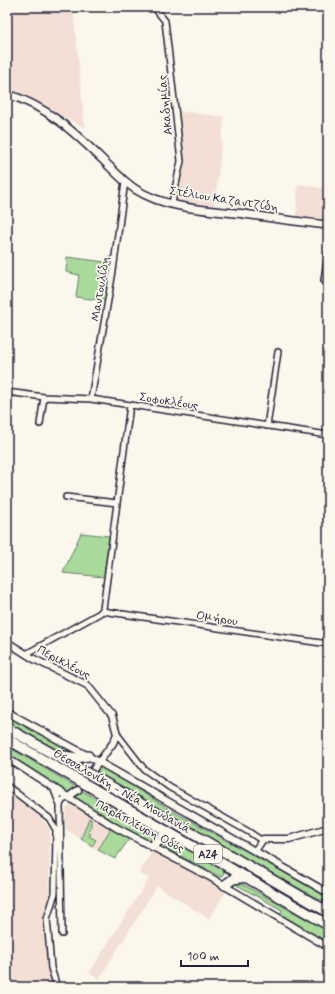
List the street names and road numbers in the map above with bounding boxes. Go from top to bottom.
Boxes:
street label: Ακαδημίας [155,74,177,136]
street label: Στέλιου Καζαντζίδη [168,182,280,217]
street label: Μαντουλίδη [88,255,114,323]
street label: Σοφοκλέους [138,388,200,415]
street label: Ομήρου [195,608,239,630]
street label: Περικλέους [34,641,93,684]
street label: Θεσσαλονίκη - Νέα Μουδανιά [50,745,194,838]
street label: Παράπλευρη Οδός [92,797,187,857]
road number: Α24 [194,845,222,863]

